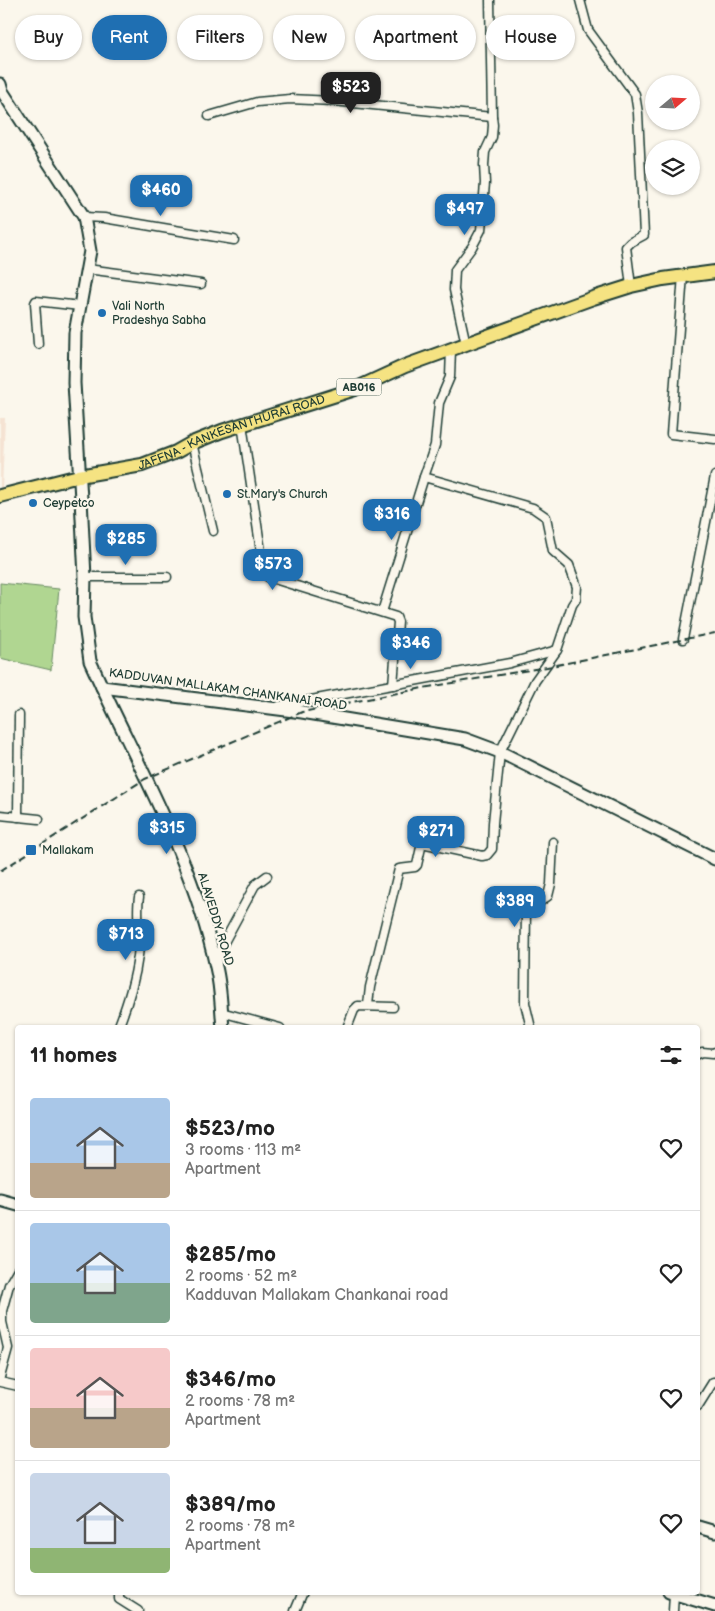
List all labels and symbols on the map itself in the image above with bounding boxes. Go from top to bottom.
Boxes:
pin: $523 [321,72,381,114]
north arrow [645,75,700,130]
pin: $460 [131,174,191,217]
pin: $497 [435,194,495,236]
place label: Vali North Pradeshya Sabha [112,299,206,328]
marker: Vali North Pradeshya Sabha [96,307,108,319]
road number: AB016 [336,378,382,396]
street label: JAFFNA - KANKESANTHURAI ROAD [137,392,327,473]
place label: St.Mary's Church [237,487,328,502]
marker: St.Mary's Church [221,488,233,500]
place label: Ceypetco [43,496,95,511]
marker: Ceypetco [27,497,39,509]
pin: $316 [362,498,422,541]
pin: $285 [96,524,156,566]
pin: $573 [243,548,303,591]
pin: $346 [381,628,441,670]
street label: KADDUVAN MALLAKAM CHANKANAI ROAD [108,665,348,714]
pin: $315 [137,812,197,855]
pin: $271 [406,816,466,858]
marker: Mallakam [24,843,38,857]
place label: Mallakam [42,843,94,858]
street label: ALAVEDDY ROAD [194,871,237,968]
pin: $389 [485,886,545,928]
pin: $713 [96,918,156,961]

